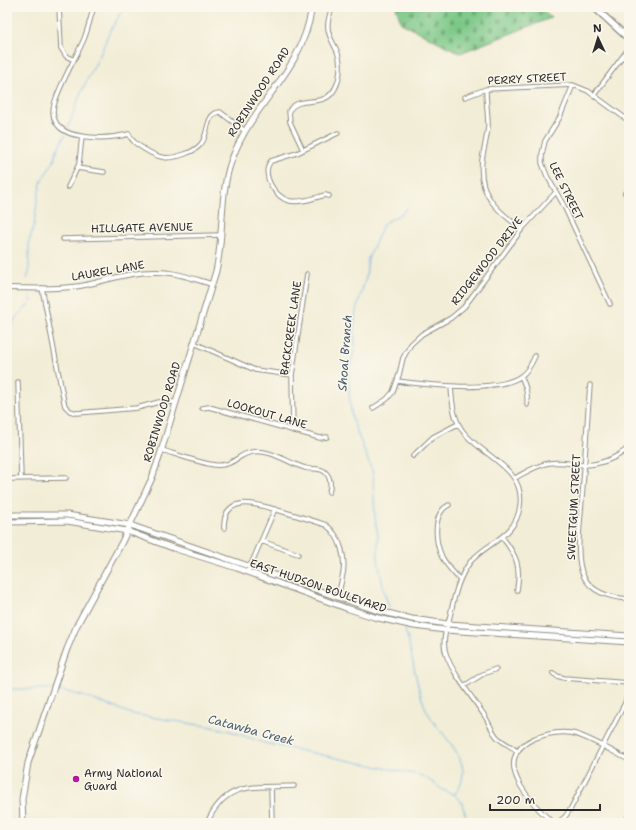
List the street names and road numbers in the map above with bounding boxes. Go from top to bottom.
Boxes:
street label: ROBINWOOD ROAD [224,44,294,140]
street label: PERRY STREET [487,69,567,89]
street label: LEE STREET [545,159,587,223]
street label: RIDGEWOOD DRIVE [448,213,526,308]
street label: HILLGATE AVENUE [91,220,193,236]
street label: LAUREL LANE [70,257,146,285]
street label: BACKCREEK LANE [277,280,305,376]
street label: ROBINWOOD ROAD [140,360,184,464]
street label: LOOKOUT LANE [225,395,309,433]
street label: SWEETGUM STREET [564,453,584,560]
street label: EAST HUDSON BOULEVARD [248,556,388,616]

